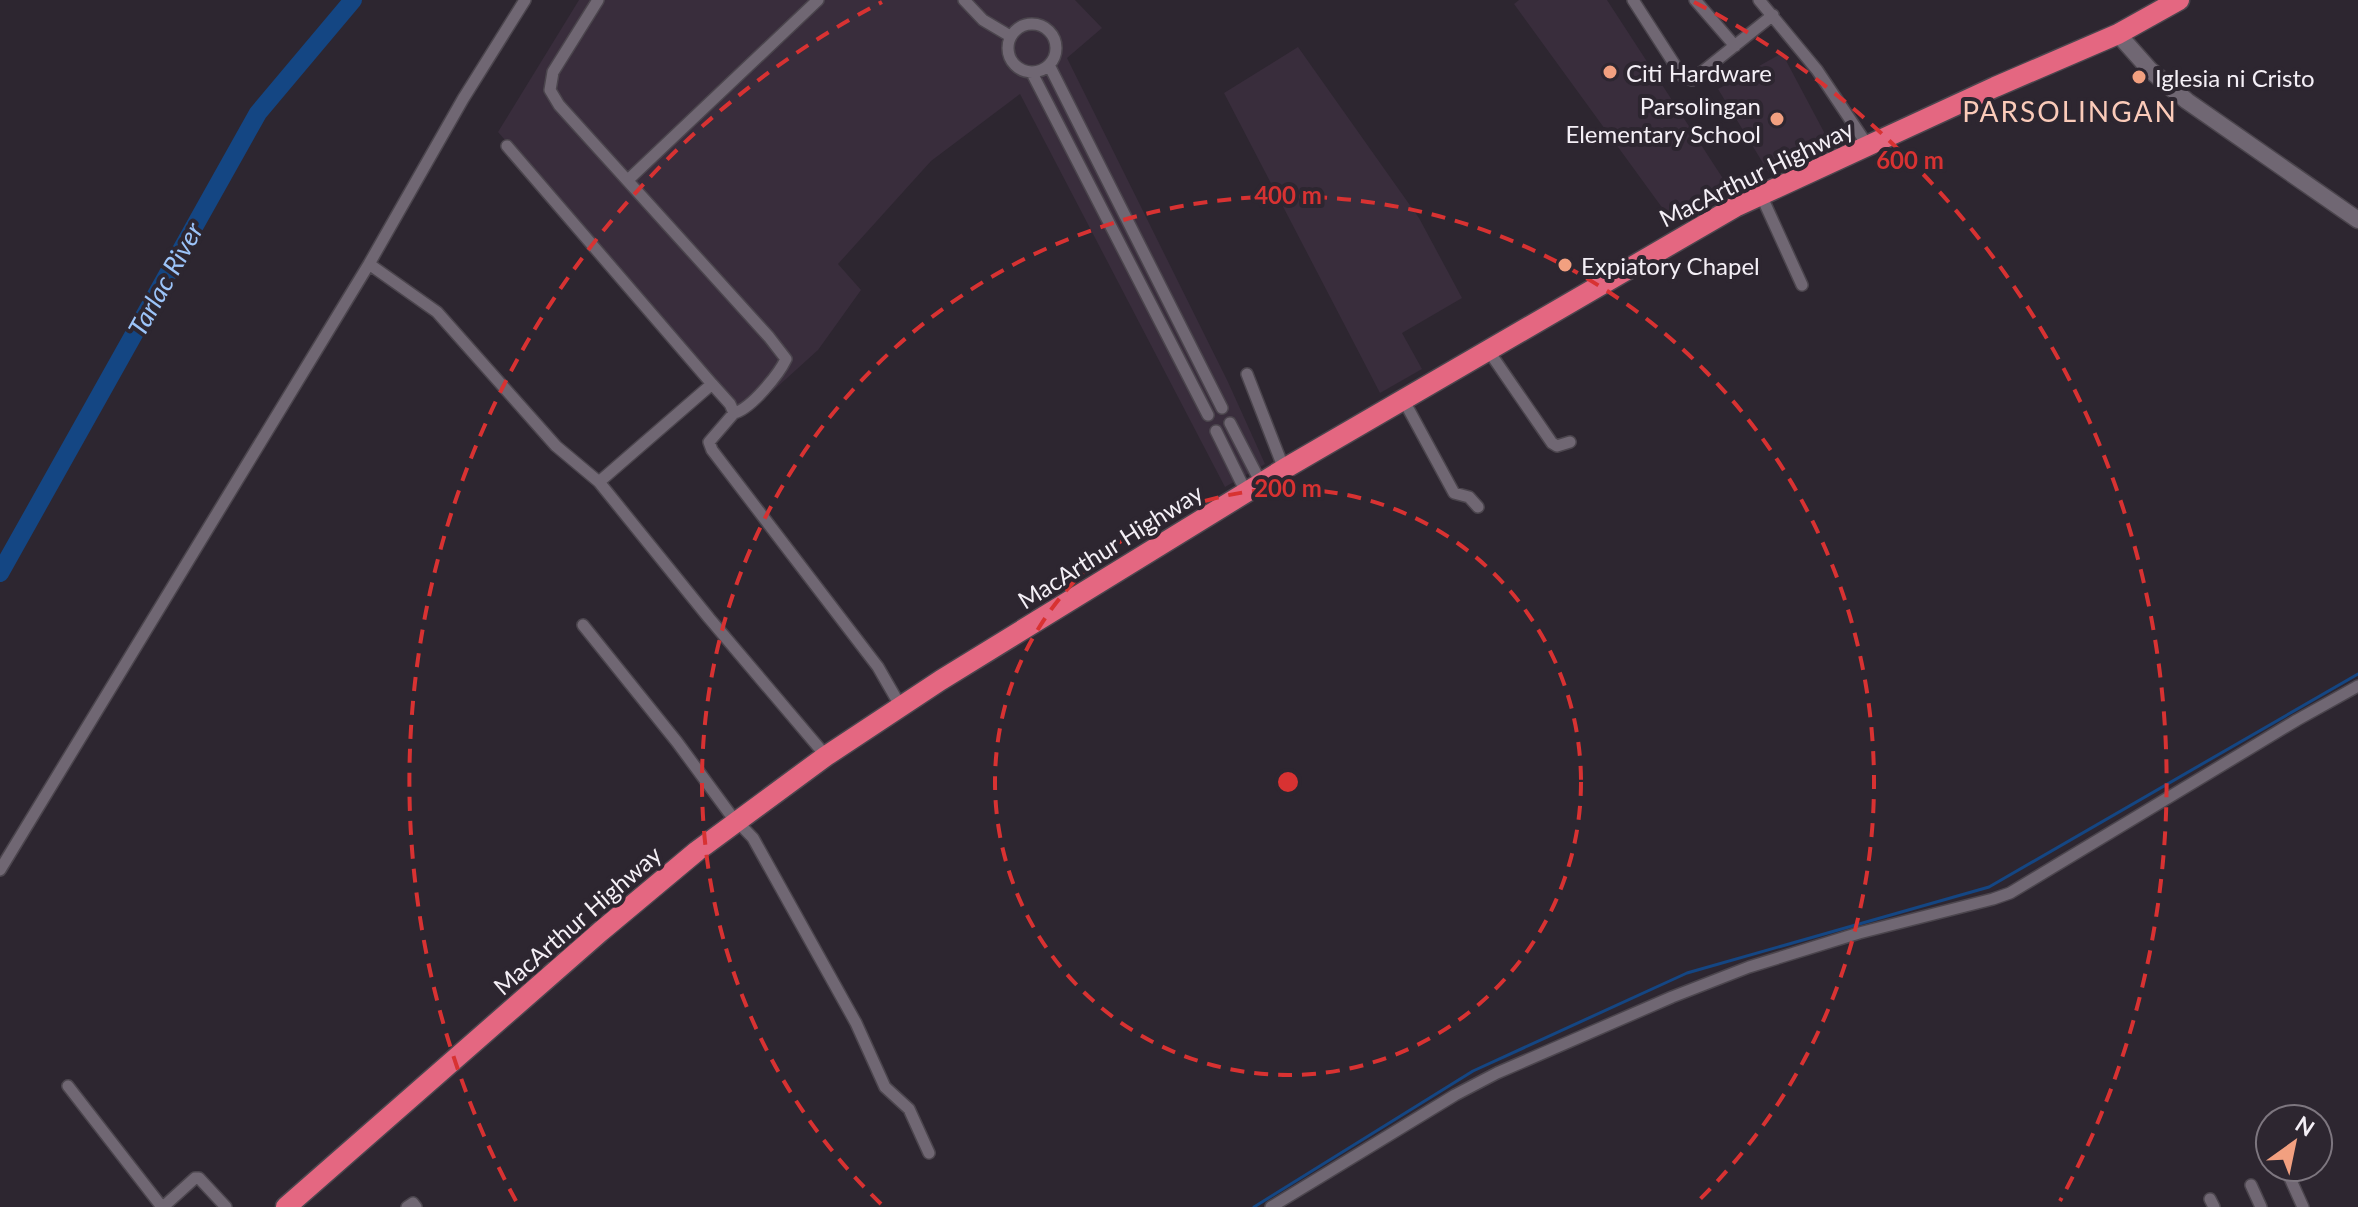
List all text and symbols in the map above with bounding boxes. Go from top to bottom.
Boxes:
place label: Citi Hardware [1626,58,1772,87]
marker: Citi Hardware [1601,63,1619,81]
place label: Iglesia ni Cristo [2155,63,2315,92]
marker: Iglesia ni Cristo [2130,68,2148,86]
place label: Parsolingan Elementary School [1565,91,1761,148]
district label: PARSOLINGAN [1962,94,2178,128]
marker: Parsolingan Elementary School [1768,110,1786,128]
street label: MacArthur Highway [1654,113,1858,233]
text: 600 m [1876,145,1944,174]
text: 400 m [1254,180,1322,209]
water label: Tarlac River [121,216,210,341]
place label: Expiatory Chapel [1581,251,1760,280]
marker: Expiatory Chapel [1556,256,1574,274]
text: 200 m [1254,473,1322,502]
street label: MacArthur Highway [1012,477,1208,615]
centre of rings [1274,768,1302,796]
street label: MacArthur Highway [487,839,667,1001]
north arrow [2254,1103,2334,1183]
text: N [2291,1110,2320,1142]

